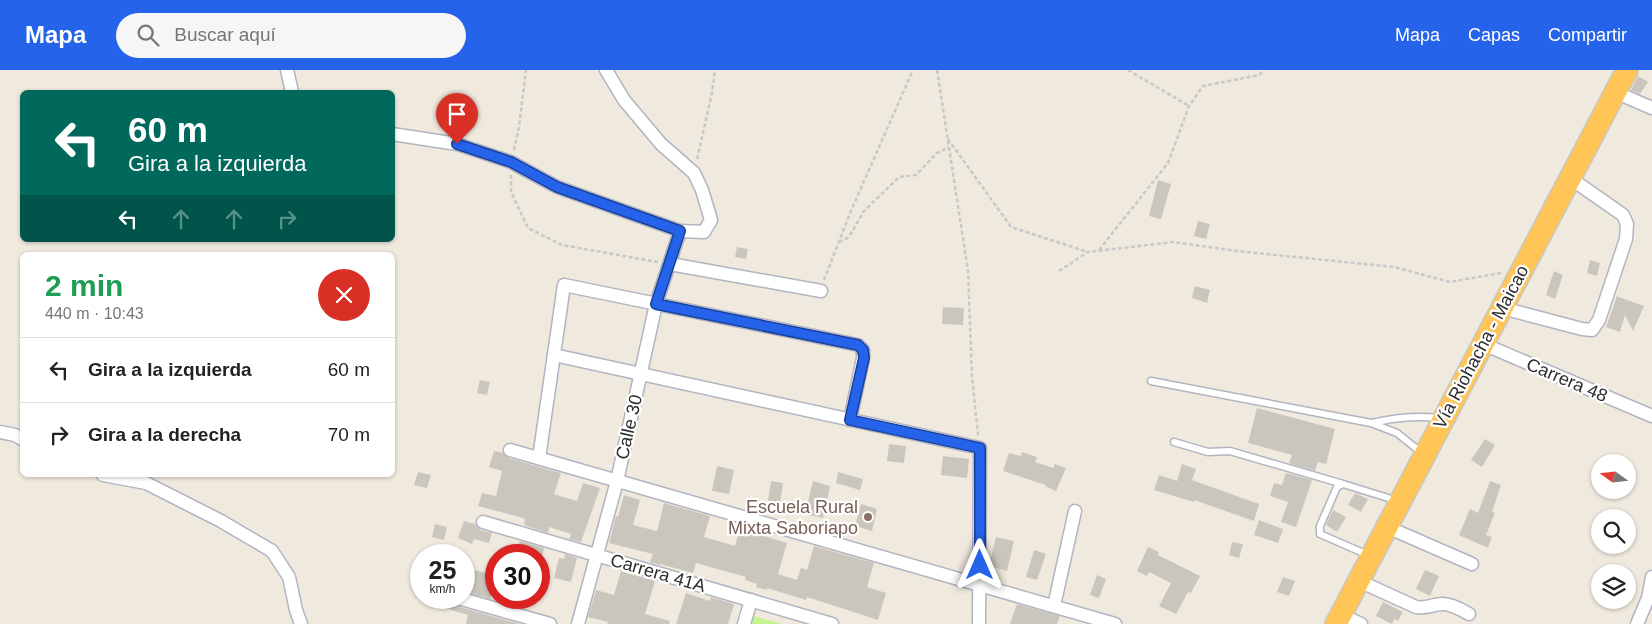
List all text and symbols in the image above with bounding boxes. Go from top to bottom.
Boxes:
search box [116,13,466,58]
text: Mapa [25,21,86,48]
icon: search [134,21,162,49]
text: Buscar aquí [174,24,276,45]
text: Mapa [1395,25,1440,45]
text: Capas [1468,25,1520,45]
text: Compartir [1548,25,1627,45]
pin [436,93,478,144]
icon: arrive [443,100,471,128]
icon: left [45,110,110,175]
text: 60 m [128,110,208,149]
text: Gira a la izquierda [128,151,307,176]
icon: left [114,205,142,233]
icon: ahead [167,205,195,233]
icon: ahead [220,205,248,233]
icon: right [273,205,301,233]
street label: Vía Riohacha - Maicao [1429,262,1533,432]
text: 2 min [45,269,123,302]
button: close [318,269,370,321]
text: 440 m · 10:43 [45,305,144,322]
street label: Carrera 48 [1523,354,1611,406]
icon: left [45,356,73,384]
text: Gira a la izquierda [88,359,252,380]
text: 60 m [328,359,370,380]
street label: Calle 30 [612,393,646,461]
icon: right [45,421,73,449]
text: Gira a la derecha [88,424,241,445]
text: 70 m [328,424,370,445]
north arrow [1591,454,1636,499]
map controls [1591,454,1636,609]
place label: Escuela Rural Mixta Saboriapo [728,497,858,538]
button: search [1591,509,1636,554]
marker: Escuela Rural Mixta Saboriapo [862,511,874,523]
position arrow [953,538,1005,590]
speed limit sign: 30 [485,544,550,609]
street label: Carrera 41A [608,550,708,596]
text: 25 [429,556,456,584]
button: layers [1591,564,1636,609]
text: km/h [429,582,456,596]

